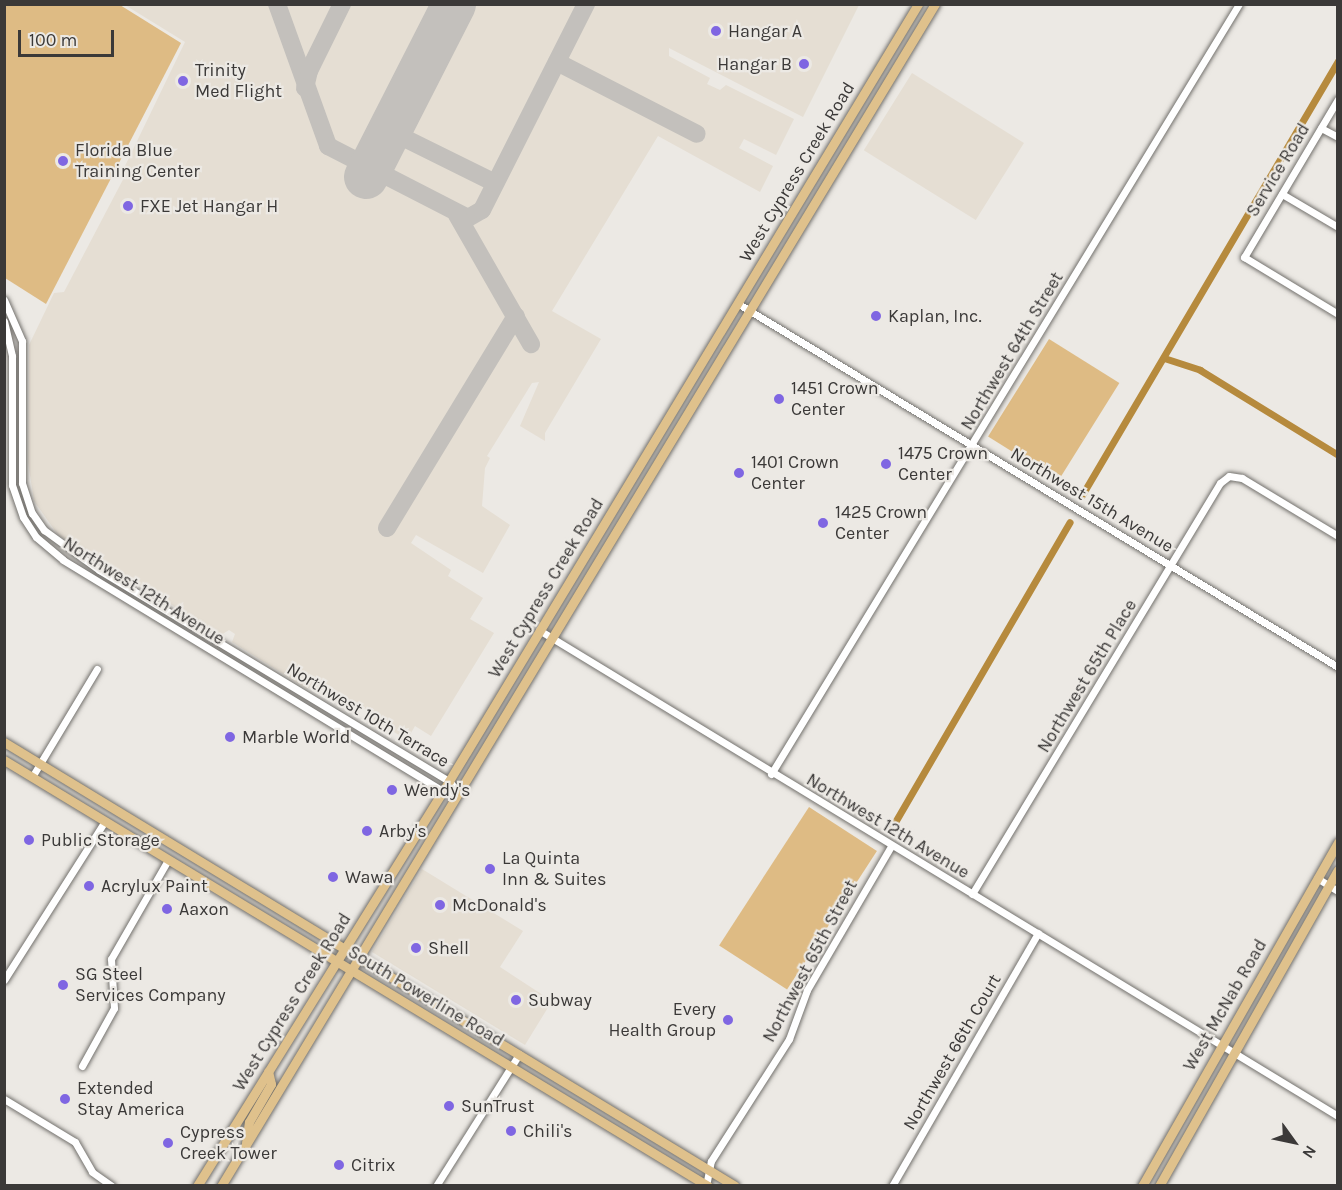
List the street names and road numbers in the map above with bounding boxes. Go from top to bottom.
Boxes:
street label: West Cypress Creek Road [735,78,859,266]
street label: Service Road [1242,119,1314,221]
street label: Northwest 64th Street [956,268,1068,434]
street label: Northwest 15th Avenue [1007,443,1177,557]
street label: West Cypress Creek Road [484,494,608,682]
street label: Northwest 12th Avenue [59,532,229,650]
street label: Northwest 65th Place [1033,595,1141,757]
street label: Northwest 10th Terrace [283,658,453,772]
street label: Northwest 12th Avenue [802,769,974,883]
street label: Northwest 65th Street [758,876,862,1046]
street label: West Cypress Creek Road [228,909,356,1095]
street label: West McNab Road [1179,935,1271,1075]
street label: South Powerline Road [344,941,508,1051]
street label: Northwest 66th Court [898,970,1006,1134]

